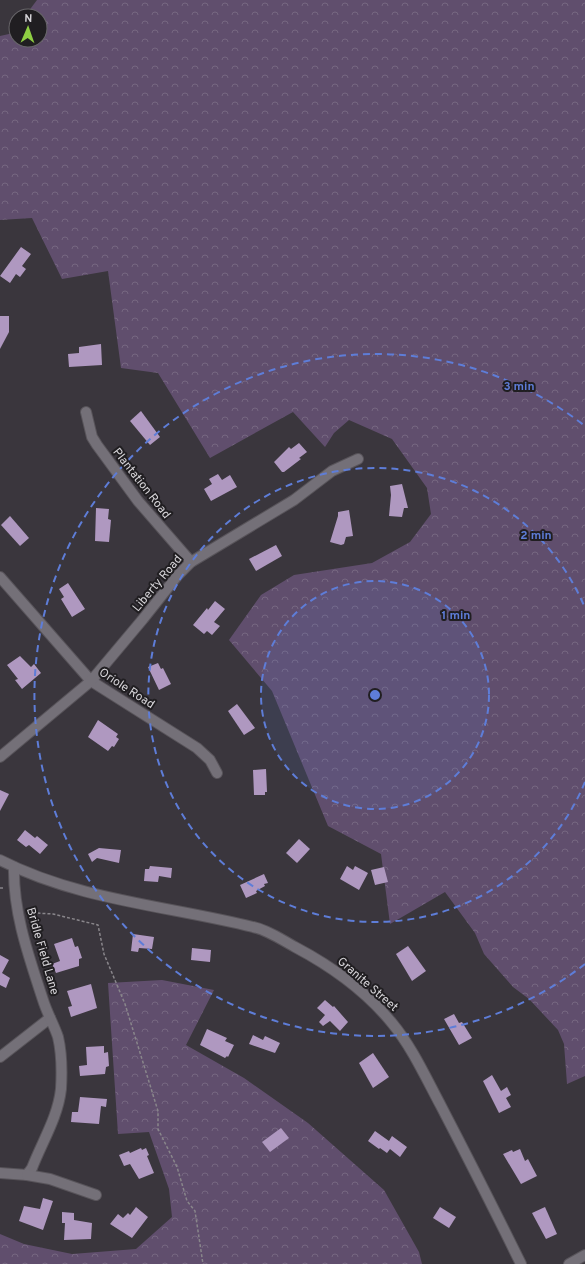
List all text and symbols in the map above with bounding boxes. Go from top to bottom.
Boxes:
north arrow [8,8,48,48]
text: N [24,12,33,26]
text: 3 min [503,379,535,395]
street label: Plantation Road [109,445,174,522]
text: 2 min [520,528,552,544]
street label: Liberty Road [129,552,186,615]
text: 1 min [442,608,470,624]
street label: Oriole Road [96,665,157,713]
centre of rings [368,688,382,702]
street label: Bridle Field Lane [22,906,62,997]
street label: Granite Street [334,954,401,1016]

